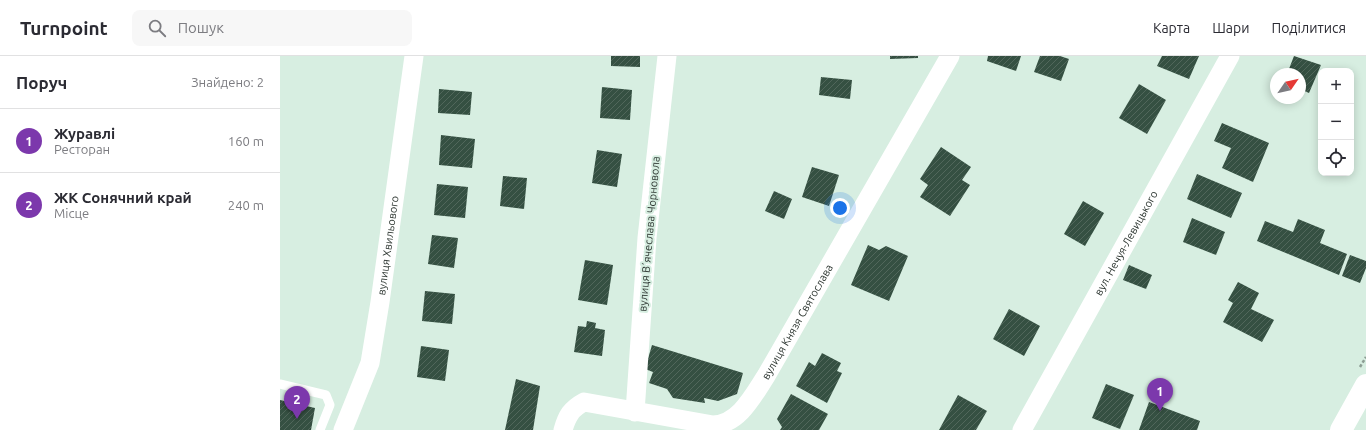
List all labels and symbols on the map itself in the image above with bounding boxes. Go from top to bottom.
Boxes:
north arrow [1270,68,1306,104]
street label: вулиця Вʼячеслава Чорновола [636,156,662,312]
street label: вул. Нечуя-Левицького [1092,189,1160,297]
street label: вулиця Хвильового [375,195,401,296]
your location [830,198,850,218]
street label: вулиця Князя Святослава [759,262,835,382]
pin: 1 [1147,378,1173,411]
pin: 2 [284,386,310,419]

